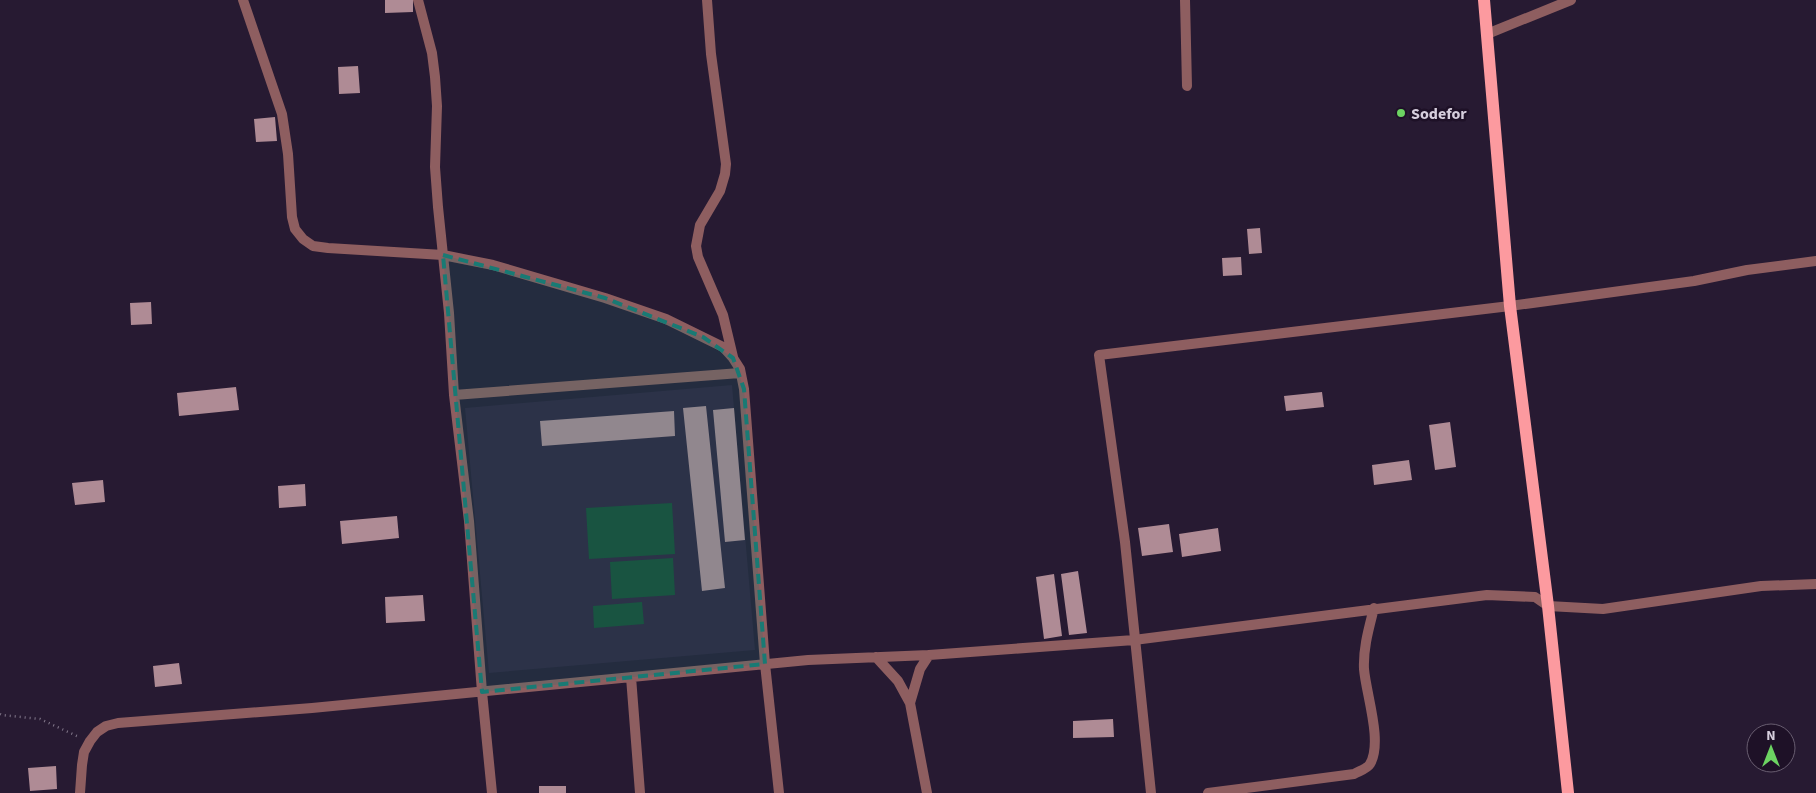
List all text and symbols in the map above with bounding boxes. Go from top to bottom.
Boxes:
place label: Sodefor [1411,103,1467,125]
marker: Sodefor [1395,107,1407,119]
north arrow [1746,723,1796,773]
text: N [1766,726,1776,746]

